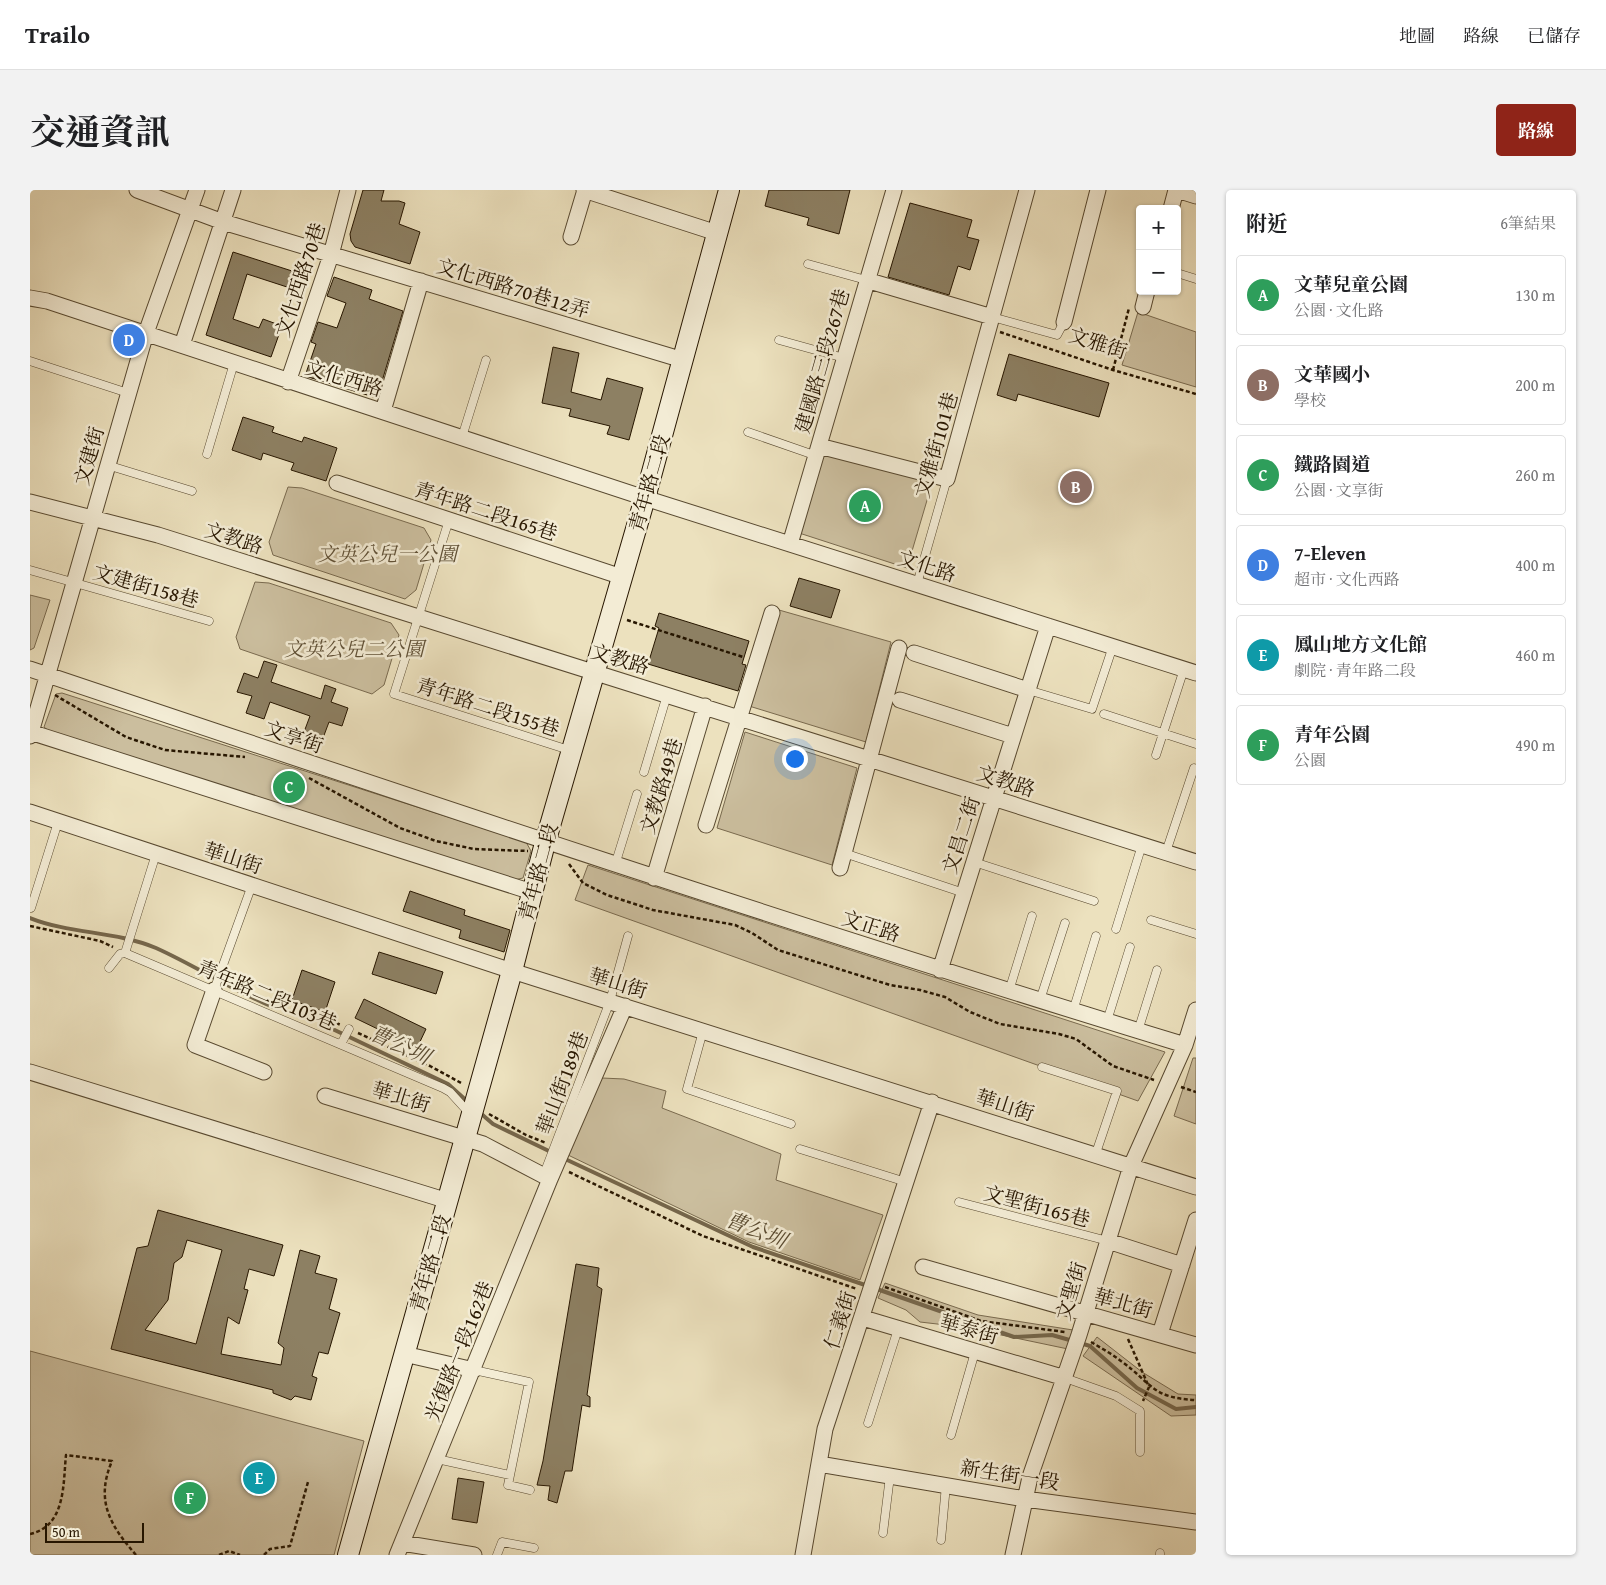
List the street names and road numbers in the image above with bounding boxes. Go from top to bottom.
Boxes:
street label: 文化西路70巷 [267,219,332,341]
street label: 文化西路70巷12弄 [433,250,593,325]
street label: 建國路三段267巷 [787,285,856,436]
street label: 文雅街 [1065,319,1131,366]
street label: 文化西路 [302,352,387,403]
street label: 文雅街101巷 [907,389,964,501]
street label: 文建街 [66,423,111,489]
street label: 青年路二段 [621,431,676,535]
street label: 青年路二段165巷 [411,474,561,547]
street label: 文教路 [201,514,267,561]
street label: 文化路 [894,542,960,589]
street label: 文建街158巷 [90,557,202,614]
street label: 文教路 [587,636,653,681]
street label: 青年路二段155巷 [413,670,563,743]
street label: 文享街 [261,713,327,760]
street label: 文教路49巷 [632,734,689,838]
street label: 文教路 [973,757,1039,804]
street label: 文昌二街 [934,792,987,877]
street label: 青年路二段 [511,820,564,924]
street label: 華山街 [200,834,266,881]
street label: 文正路 [838,902,904,949]
street label: 青年路二段103巷 [193,952,341,1037]
street label: 華山街 [585,960,651,1005]
street label: 華山街189巷 [528,1027,595,1139]
street label: 華北街 [368,1074,434,1119]
street label: 華山街 [972,1081,1038,1128]
street label: 文聖街165巷 [981,1177,1093,1234]
street label: 青年路二段 [402,1211,457,1315]
street label: 文聖街 [1048,1258,1093,1324]
street label: 光復路一段162巷 [417,1276,500,1425]
street label: 華北街 [1090,1280,1156,1325]
street label: 仁義街 [816,1287,863,1353]
street label: 華泰街 [936,1306,1002,1351]
street label: 新生街一段 [958,1452,1062,1497]

